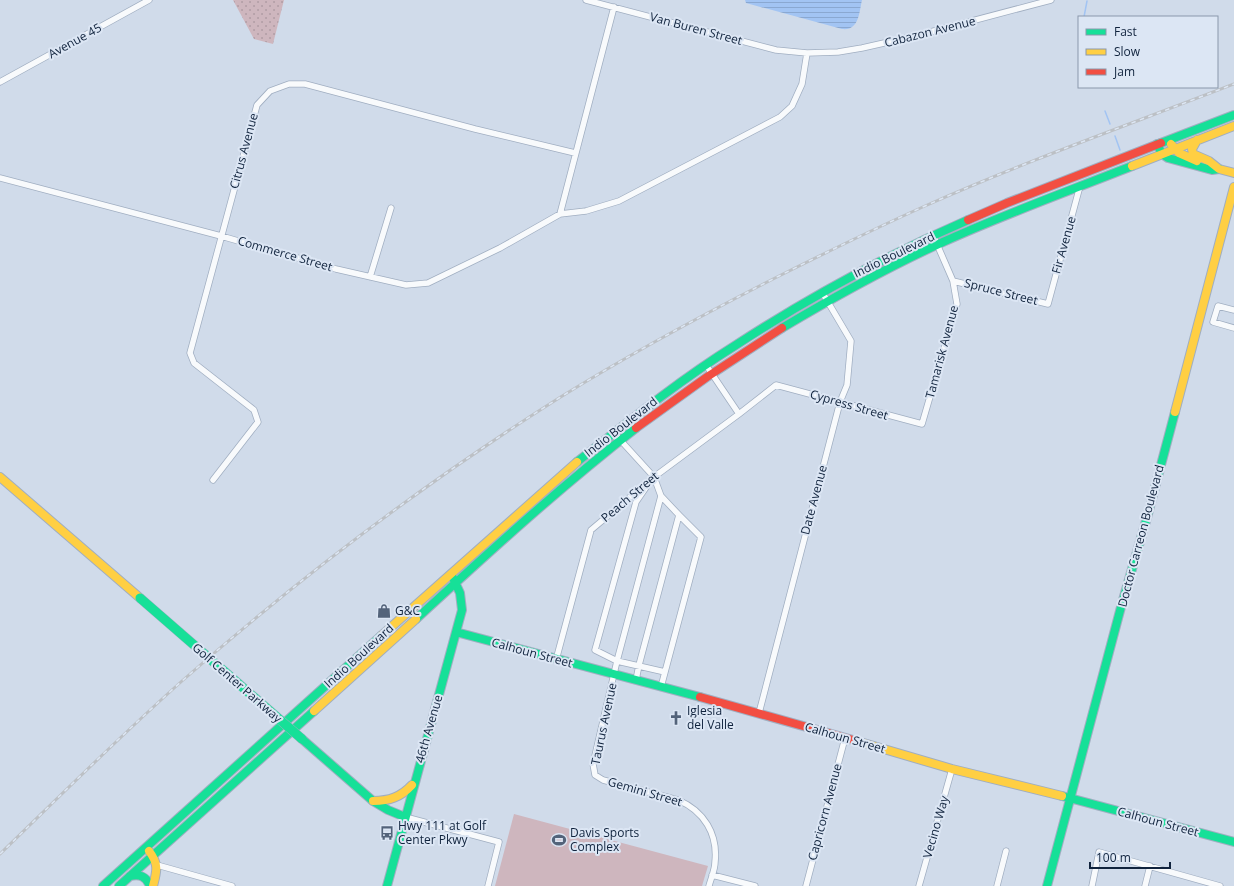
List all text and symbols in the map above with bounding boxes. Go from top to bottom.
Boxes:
street label: Van Buren Street [648,8,744,49]
street label: Cabazon Avenue [883,12,977,51]
legend [1078,16,1218,88]
street label: Avenue 45 [45,19,105,62]
text: Fast [1114,23,1137,40]
text: Slow [1114,43,1141,60]
text: Jam [1113,63,1135,80]
street label: Citrus Avenue [225,111,262,191]
street label: Fir Avenue [1047,214,1080,276]
street label: Indio Boulevard [850,228,937,282]
street label: Commerce Street [236,232,334,275]
street label: Spruce Street [963,274,1040,309]
street label: Tamarisk Avenue [921,303,962,400]
street label: Cypress Street [808,385,890,424]
street label: Indio Boulevard [581,393,661,461]
street label: Date Avenue [796,463,831,537]
street label: Doctor Carreon Boulevard [1113,463,1168,609]
street label: Peach Street [597,467,662,526]
place label: G&C [395,602,420,619]
shop icon: G&C [376,603,392,619]
street label: Indio Boulevard [320,620,397,692]
street label: Calhoun Street [490,634,575,671]
street label: Golf Center Parkway [189,639,287,727]
street label: Taurus Avenue [587,681,621,767]
street label: 46th Avenue [411,693,446,765]
place label: Iglesia del Valle [687,702,734,733]
church icon: Iglesia del Valle [668,710,684,726]
street label: Calhoun Street [803,718,887,757]
street label: Capricorn Avenue [803,761,846,862]
street label: Gemini Street [606,773,684,810]
street label: Vecino Way [919,793,953,860]
street label: Calhoun Street [1116,803,1201,840]
place label: Hwy 111 at Golf Center Pkwy [398,817,487,848]
place label: Davis Sports Complex [570,824,640,855]
bus stop icon: Hwy 111 at Golf Center Pkwy [379,825,395,841]
sports icon: Davis Sports Complex [551,832,567,848]
scale bar [1090,844,1170,870]
text: 100 m [1096,849,1131,866]

